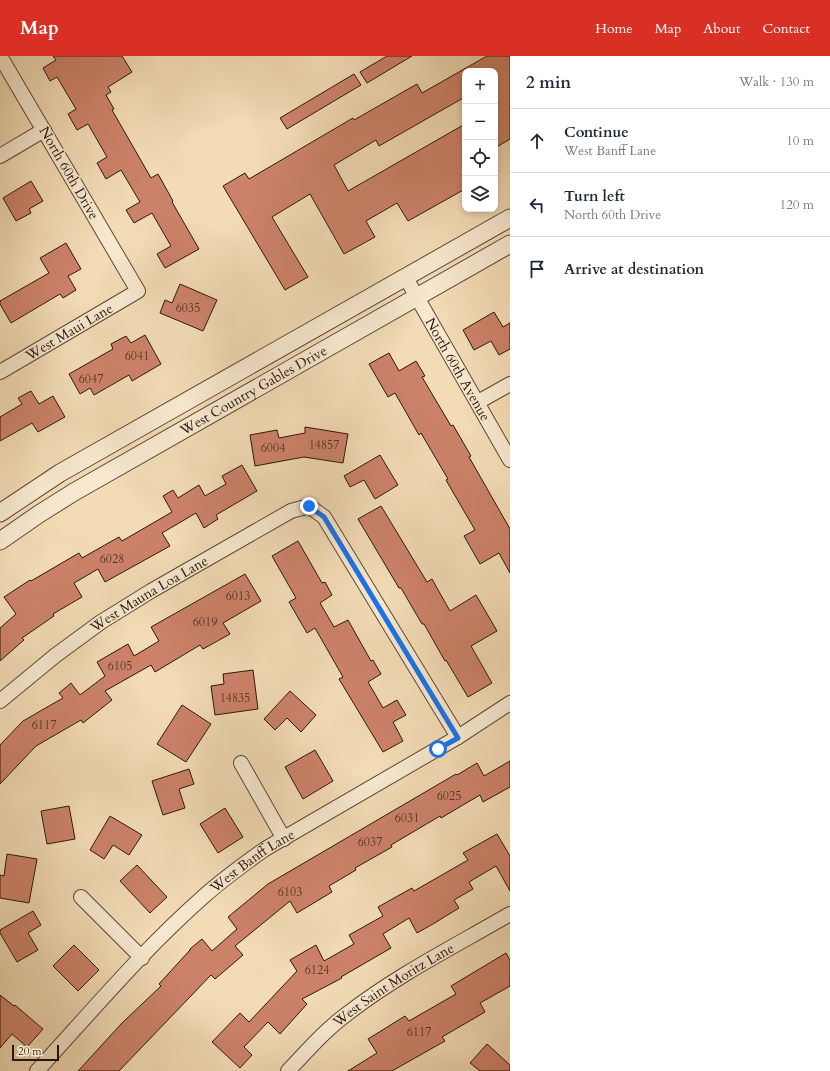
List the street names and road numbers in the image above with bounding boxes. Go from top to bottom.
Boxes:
street label: North 60th Drive [35,123,103,223]
street label: West Maui Lane [21,298,116,365]
street label: North 60th Avenue [421,314,495,424]
street label: West Country Gables Drive [175,341,330,440]
street label: West Mauna Loa Lane [85,551,211,637]
street label: West Banff Lane [205,824,298,897]
street label: West Saint Moritz Lane [328,938,457,1032]

